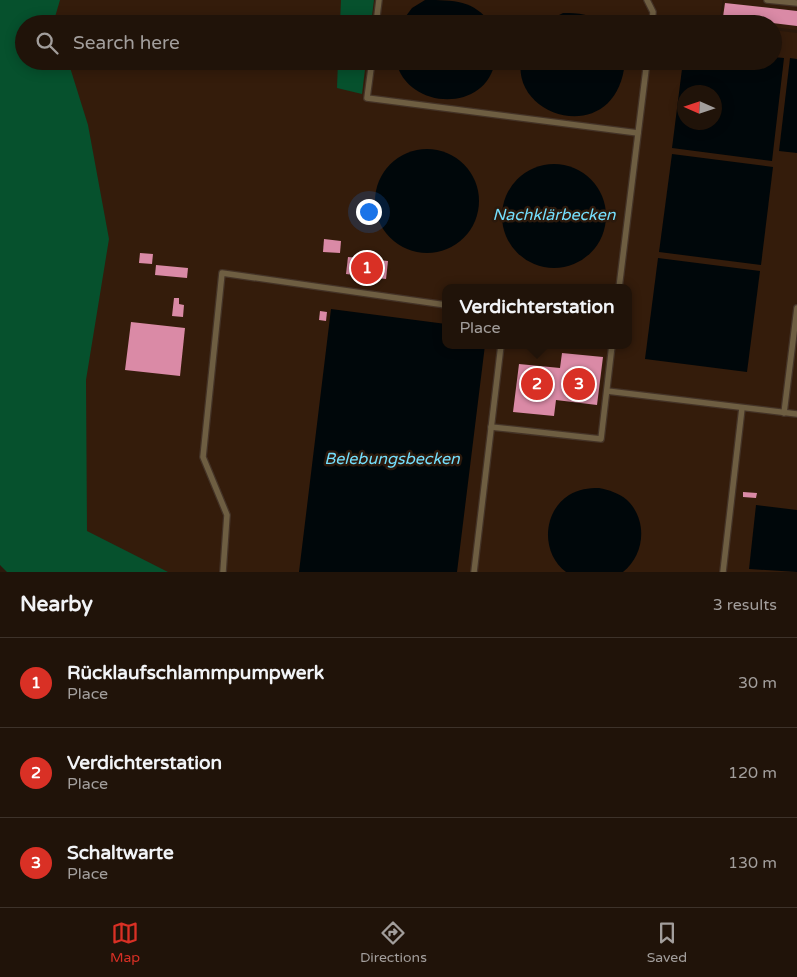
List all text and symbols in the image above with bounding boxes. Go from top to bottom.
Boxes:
search box [15,15,782,70]
icon: search [33,29,61,57]
text: Search here [73,32,180,54]
north arrow [677,85,722,130]
your location [356,199,382,225]
water label: Nachklärbecken [493,205,617,225]
pin: 1 [351,249,383,287]
popup [442,284,632,349]
text: Verdichterstation [459,296,615,318]
text: Place [459,318,501,338]
pin: 2 [521,365,553,403]
pin: 3 [563,365,595,403]
water label: Belebungsbecken [324,449,461,469]
text: Nearby [20,592,93,617]
text: 3 results [713,595,777,615]
text: Rücklaufschlammpumpwerk [67,662,324,684]
text: 1 [31,673,41,693]
text: 30 m [738,673,777,693]
text: Place [67,684,108,704]
text: Verdichterstation [67,752,222,774]
text: 2 [31,763,41,783]
text: 120 m [728,763,777,783]
text: Place [67,774,108,794]
text: Schaltwarte [67,842,174,864]
text: 3 [31,853,41,873]
text: 130 m [728,853,777,873]
text: Place [67,864,108,884]
tab: Map [110,919,140,966]
tab: Directions [360,919,427,966]
tab: Saved [647,919,687,966]

